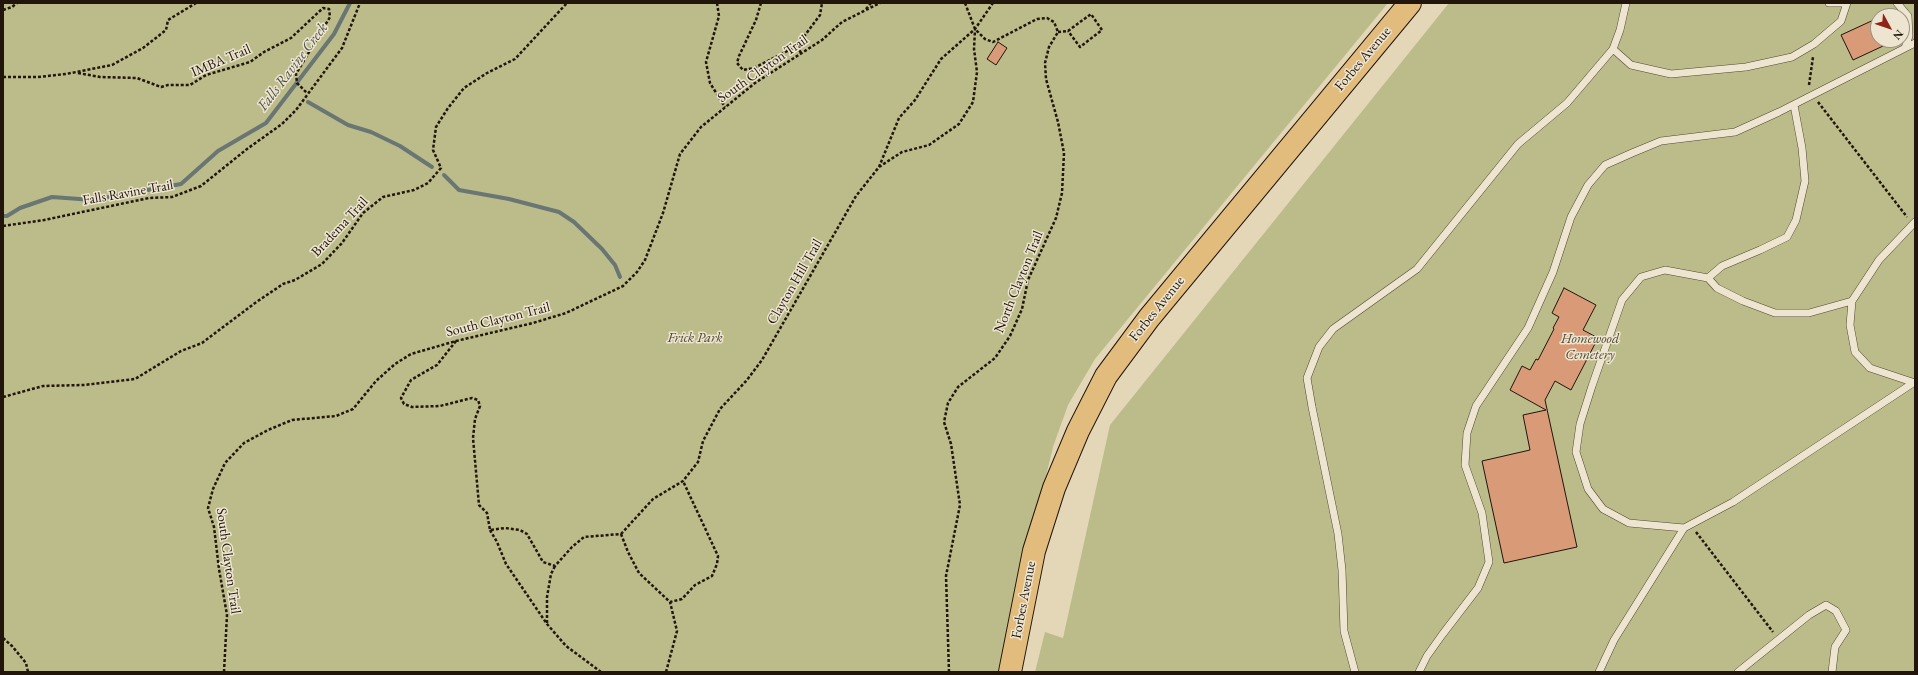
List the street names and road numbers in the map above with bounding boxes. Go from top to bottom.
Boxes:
street label: Forbes Avenue [1331,24,1395,94]
street label: South Clayton Trail [714,32,812,106]
street label: IMBA Trail [189,41,253,81]
street label: Falls Ravine Trail [81,177,175,209]
street label: Bradema Trail [308,194,372,260]
street label: North Clayton Trail [991,229,1047,335]
street label: Clayton Hill Trail [764,236,826,328]
street label: Forbes Avenue [1126,273,1188,345]
street label: South Clayton Trail [444,299,552,341]
street label: South Clayton Trail [212,507,244,615]
street label: Forbes Avenue [1008,560,1040,640]

